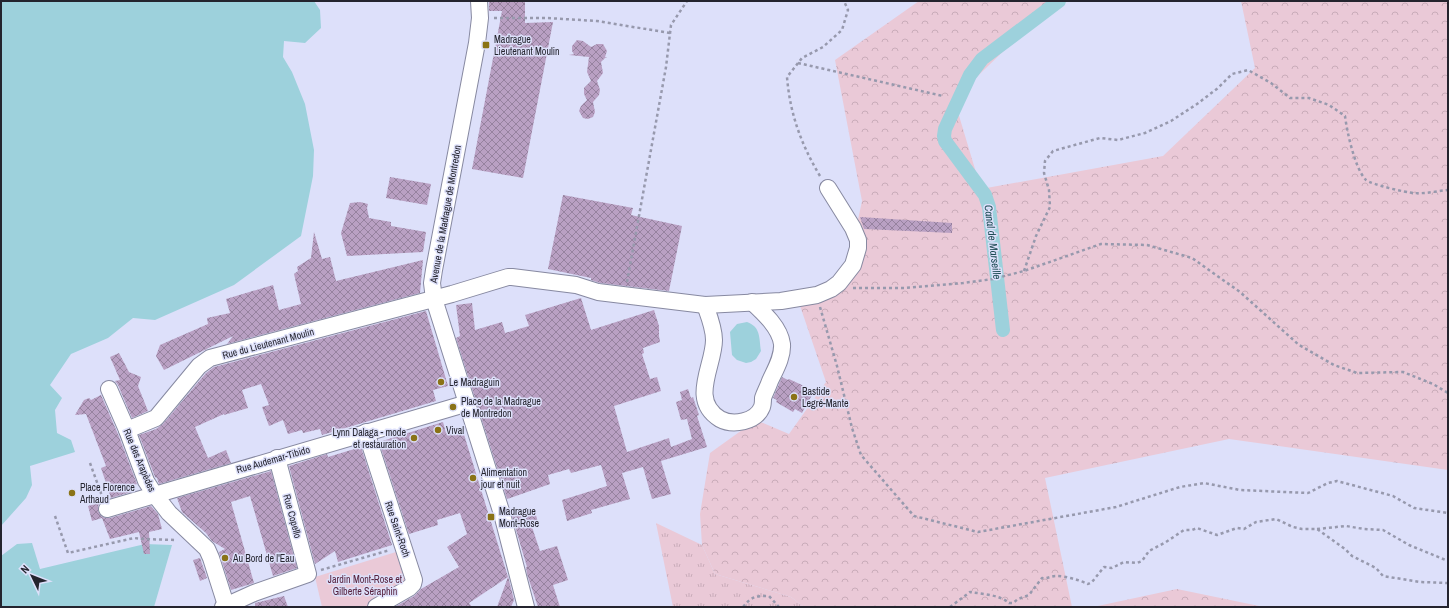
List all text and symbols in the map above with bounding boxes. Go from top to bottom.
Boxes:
place label: Madrague Lieutenant Moulin [494,33,560,58]
marker: Madrague Lieutenant Moulin [481,40,491,50]
street label: Avenue de la Madrague de Montredon [427,144,464,285]
water label: Canal de Marseille [981,204,1005,280]
street label: Rue du Lieutenant Moulin [221,325,315,362]
place label: Le Madraguin [449,376,500,389]
marker: Le Madraguin [436,377,446,387]
place label: Bastide Legré-Mante [802,385,849,410]
marker: Bastide Legré-Mante [789,392,799,402]
place label: Place de la Madrague de Montredon [461,395,541,420]
marker: Place de la Madrague de Montredon [448,402,458,412]
place label: Vival [446,424,464,437]
marker: Vival [433,425,443,435]
place label: Lynn Dalaga - mode et restauration [332,426,406,451]
street label: Rue des Arapèdes [120,427,159,494]
marker: Lynn Dalaga - mode et restauration [409,433,419,443]
street label: Rue Audemar-Tibido [235,443,312,476]
place label: Alimentation jour et nuit [480,466,527,491]
marker: Alimentation jour et nuit [468,473,478,483]
place label: Place Florence Arthaud [79,481,135,506]
marker: Place Florence Arthaud [67,488,77,498]
street label: Rue Copello [280,493,305,540]
street label: Rue Saint-Roch [382,499,413,559]
place label: Madrague Mont-Rose [499,505,540,530]
marker: Madrague Mont-Rose [486,512,496,522]
place label: Au Bord de l'Eau [232,552,294,565]
marker: Au Bord de l'Eau [220,553,230,563]
north arrow [12,556,52,596]
text: N [17,562,32,576]
park label: Jardin Mont-Rose et Gilberte Séraphin [328,573,403,598]

